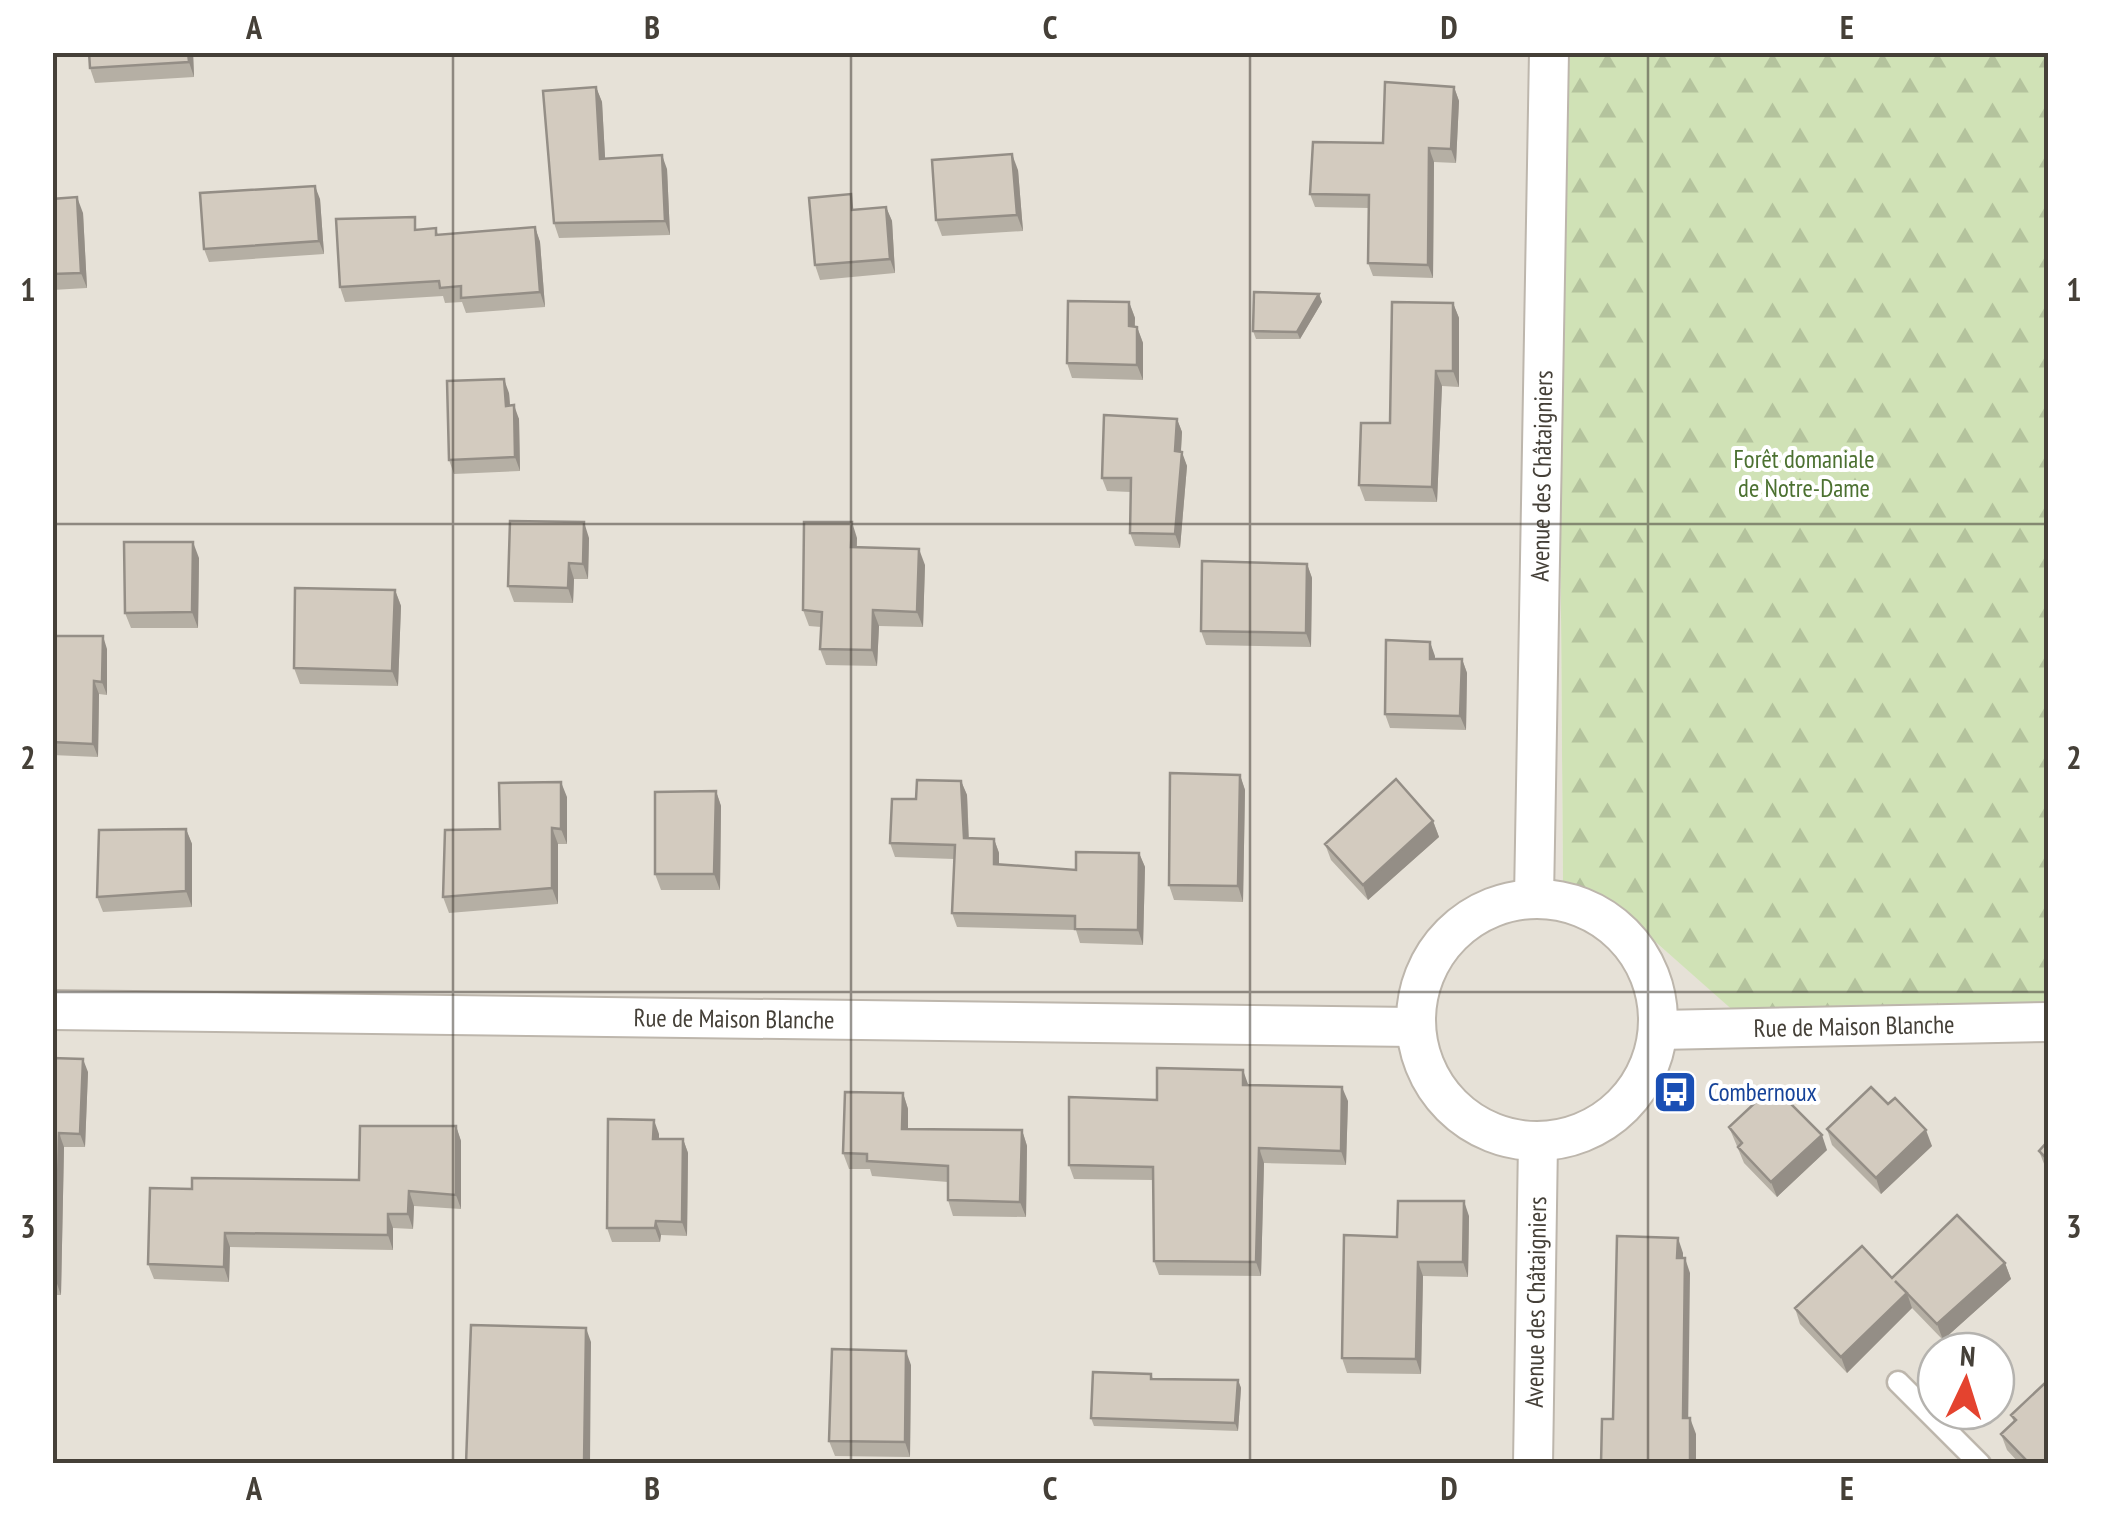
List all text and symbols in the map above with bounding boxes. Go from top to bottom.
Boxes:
text: A [245,6,263,48]
text: B [644,6,660,48]
text: C [1043,6,1058,48]
text: D [1440,6,1458,48]
text: E [1840,6,1854,48]
text: 1 [20,268,36,310]
text: 1 [2066,268,2082,310]
street label: Avenue des Châtaigniers [1524,370,1559,582]
park label: Forêt domaniale de Notre-Dame [1734,443,1874,504]
text: 2 [20,736,36,778]
text: 2 [2066,736,2082,778]
street label: Rue de Maison Blanche [633,1001,835,1036]
street label: Rue de Maison Blanche [1753,1008,1955,1044]
bus stop icon: Combernoux [1652,1069,1698,1115]
place label: Combernoux [1708,1076,1817,1108]
street label: Avenue des Châtaigniers [1518,1196,1553,1408]
text: 3 [20,1205,36,1247]
text: 3 [2066,1205,2082,1247]
north arrow [1916,1331,2016,1431]
text: N [1959,1337,1977,1375]
text: A [245,1467,263,1509]
text: B [644,1467,660,1509]
text: C [1043,1467,1058,1509]
text: D [1440,1467,1458,1509]
text: E [1840,1467,1854,1509]

